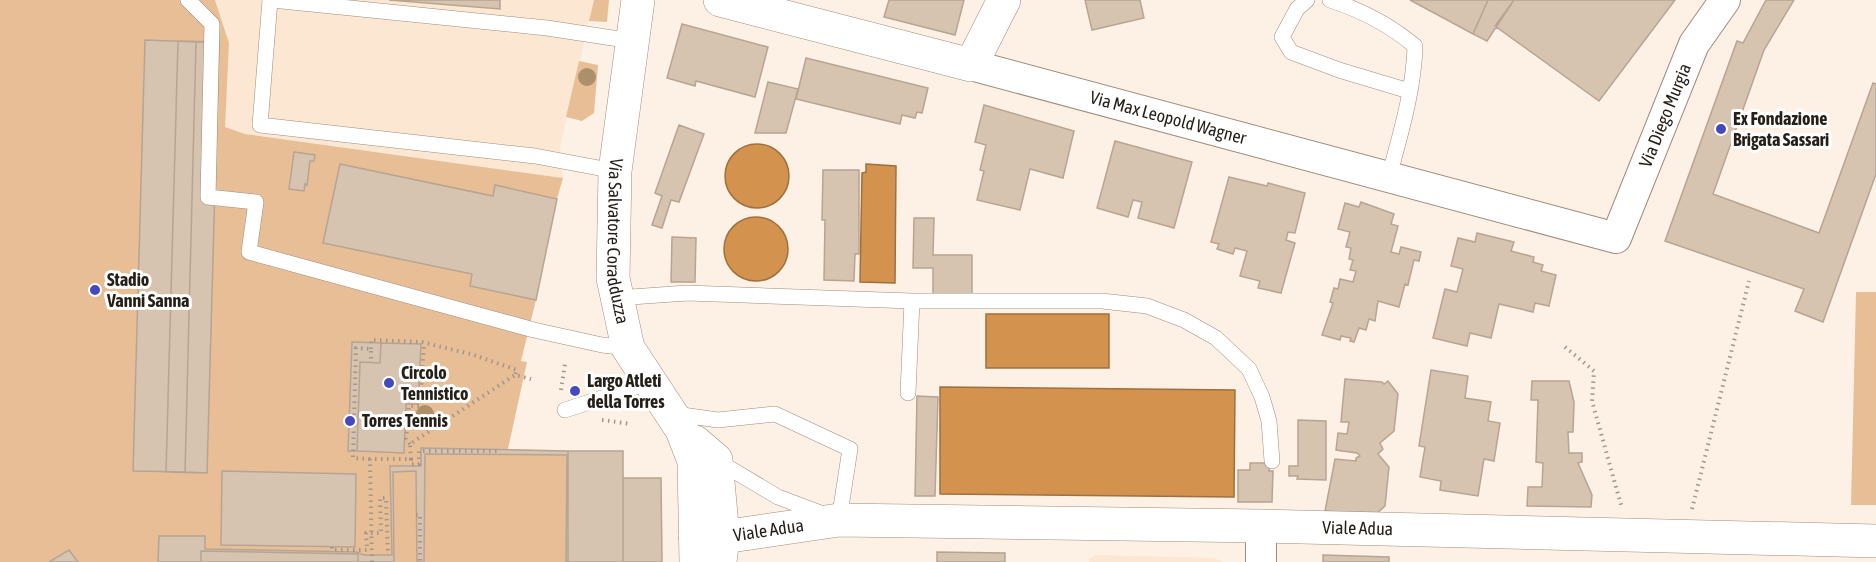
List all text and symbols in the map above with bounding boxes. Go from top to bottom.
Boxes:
street label: Via Diego Murgia [1635,60,1695,170]
street label: Via Max Leopold Wagner [1088,86,1249,149]
place label: Ex Fondazione Brigata Sassari [1733,108,1829,150]
marker: Ex Fondazione Brigata Sassari [1714,122,1728,136]
street label: Via Salvatore Coradduzza [603,157,634,326]
place label: Stadio Vanni Sanna [106,269,189,311]
marker: Stadio Vanni Sanna [88,283,102,297]
place label: Circolo Tennistico [401,362,468,404]
place label: Largo Atleti della Torres [587,370,665,412]
marker: Circolo Tennistico [382,376,396,390]
marker: Largo Atleti della Torres [568,384,582,398]
place label: Torres Tennis [362,410,448,431]
marker: Torres Tennis [343,414,357,428]
street label: Viale Adua [732,514,805,545]
street label: Viale Adua [1322,516,1393,539]

